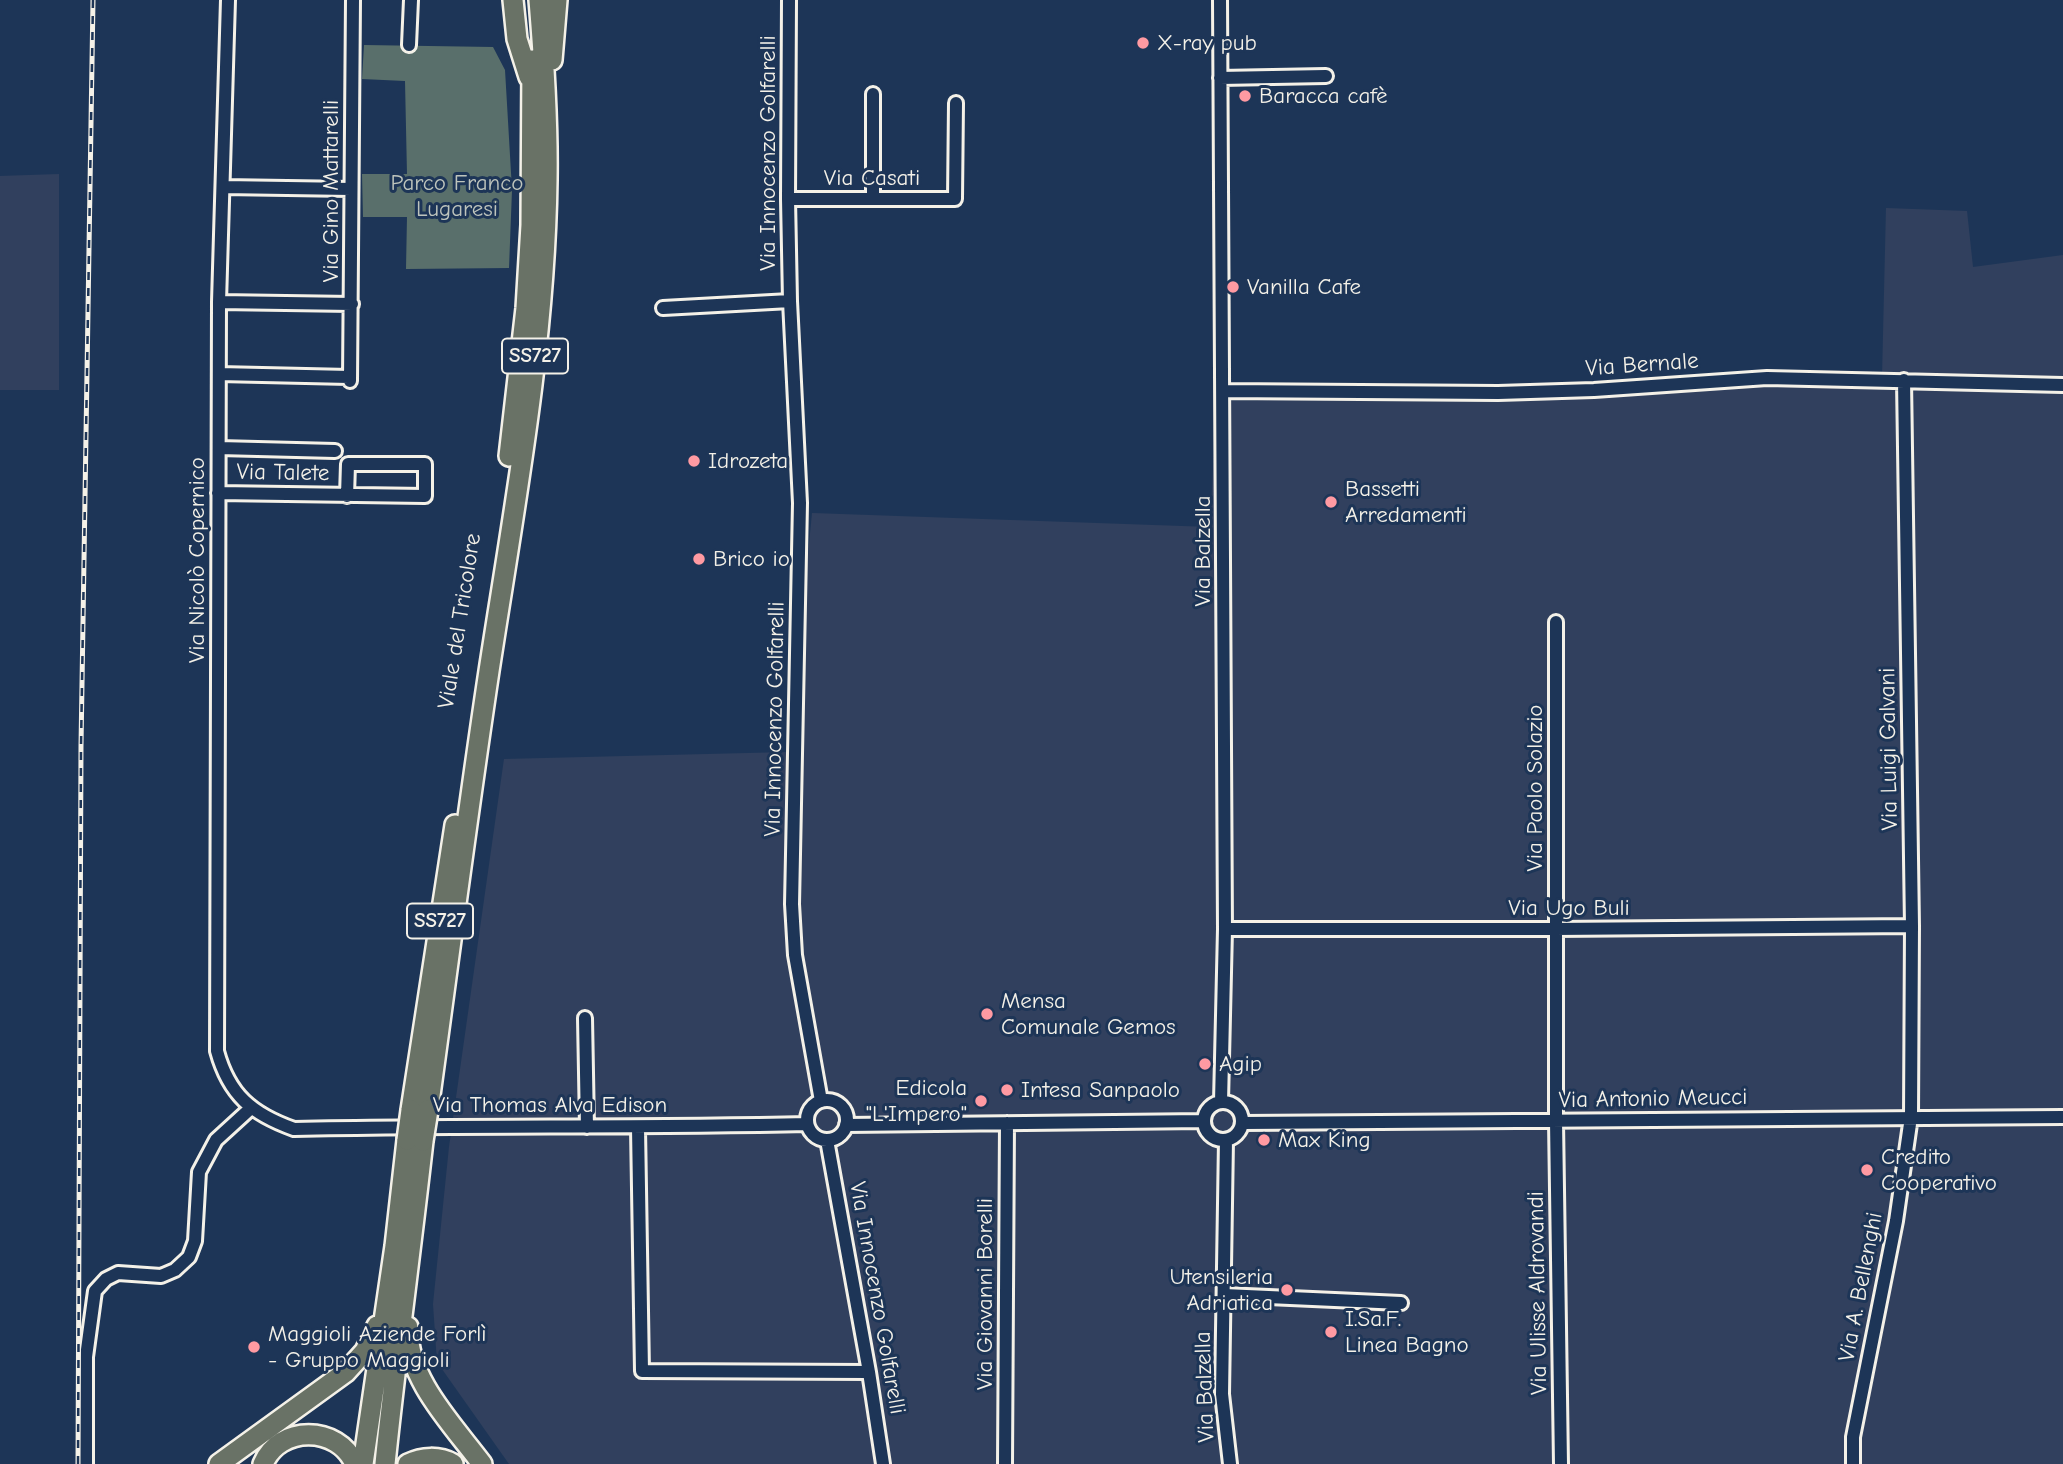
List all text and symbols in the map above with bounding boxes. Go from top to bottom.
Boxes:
place label: X-ray pub [1157,29,1257,57]
street label: Via Innocenzo Golfarelli [754,35,782,271]
marker: X-ray pub [1135,35,1151,51]
place label: Baracca cafè [1259,82,1388,110]
marker: Baracca cafè [1237,88,1253,104]
street label: Via Gino Mattarelli [317,100,345,282]
street label: Via Casati [824,164,920,192]
park label: Parco Franco Lugaresi [391,169,523,223]
place label: Vanilla Cafe [1247,273,1361,301]
marker: Vanilla Cafe [1225,279,1241,295]
road number: SS727 [502,338,568,374]
street label: Via Bernale [1585,347,1699,383]
place label: Idrozeta [708,447,788,475]
marker: Idrozeta [686,453,702,469]
street label: Via Nicolò Copernico [183,457,211,663]
street label: Via Talete [236,458,330,488]
place label: Bassetti Arredamenti [1345,475,1467,529]
marker: Bassetti Arredamenti [1323,494,1339,510]
street label: Via Balzella [1189,495,1217,607]
street label: Viale del Tricolore [433,531,487,711]
place label: Brico io [713,545,790,573]
marker: Brico io [691,551,707,567]
street label: Via Innocenzo Golfarelli [759,601,791,837]
street label: Via Luigi Galvani [1874,667,1904,831]
street label: Via Paolo Solazio [1521,704,1549,872]
street label: Via Ugo Buli [1508,894,1630,922]
road number: SS727 [407,904,473,939]
place label: Mensa Comunale Gemos [1001,987,1175,1041]
marker: Mensa Comunale Gemos [979,1006,995,1022]
place label: Agip [1219,1050,1262,1078]
marker: Agip [1197,1056,1213,1072]
place label: Edicola "L'Impero" [866,1074,967,1128]
place label: Intesa Sanpaolo [1021,1076,1180,1104]
marker: Intesa Sanpaolo [999,1082,1015,1098]
street label: Via Antonio Meucci [1558,1084,1748,1114]
street label: Via Thomas Alva Edison [433,1091,667,1119]
marker: Edicola "L'Impero" [973,1093,989,1109]
place label: Max King [1278,1126,1371,1154]
marker: Max King [1256,1132,1272,1148]
place label: Credito Cooperativo [1881,1143,1997,1197]
marker: Credito Cooperativo [1859,1162,1875,1178]
street label: Via Innocenzo Golfarelli [843,1180,911,1416]
street label: Via Ulisse Aldrovandi [1522,1191,1554,1395]
street label: Via Giovanni Borelli [971,1198,999,1390]
street label: Via A. Bellenghi [1833,1210,1889,1364]
place label: Utensileria Adriatica [1169,1263,1273,1317]
marker: Utensileria Adriatica [1279,1282,1295,1298]
place label: I.Sa.F. Linea Bagno [1345,1305,1469,1359]
place label: Maggioli Aziende Forlì - Gruppo Maggioli [268,1320,487,1374]
marker: I.Sa.F. Linea Bagno [1323,1324,1339,1340]
street label: Via Balzella [1189,1331,1221,1443]
marker: Maggioli Aziende Forlì - Gruppo Maggioli [246,1339,262,1355]

